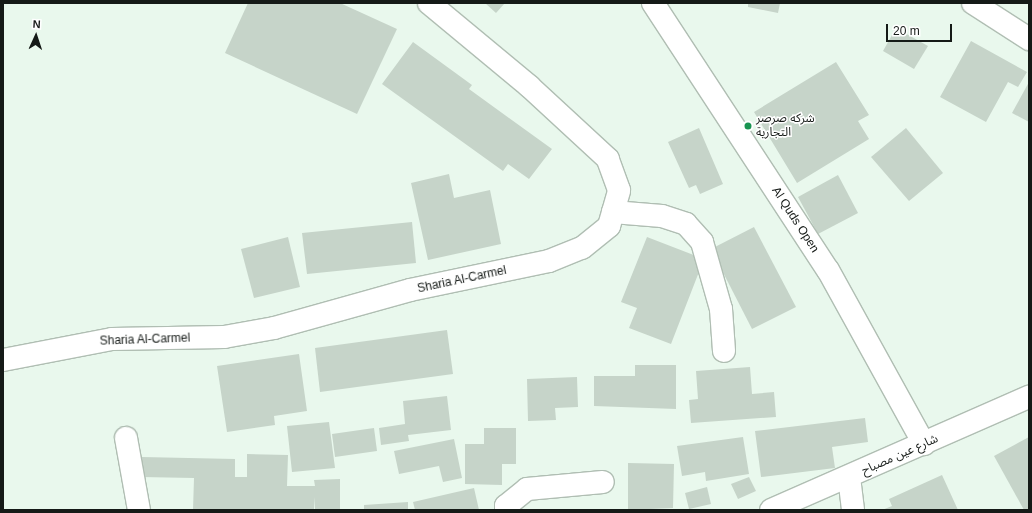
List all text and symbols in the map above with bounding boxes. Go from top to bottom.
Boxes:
north arrow [16,16,56,56]
scale bar [888,16,954,42]
text: N [32,18,41,30]
text: 20 m [893,24,920,38]
place label: شركه صرصر التجارية [756,112,815,140]
marker: شركه صرصر التجارية [743,121,753,131]
street label: Al Quds Open [768,184,822,256]
street label: Sharia Al-Carmel [416,263,508,297]
street label: Sharia Al-Carmel [99,331,191,349]
street label: شارع عين مصباح [859,432,941,478]

